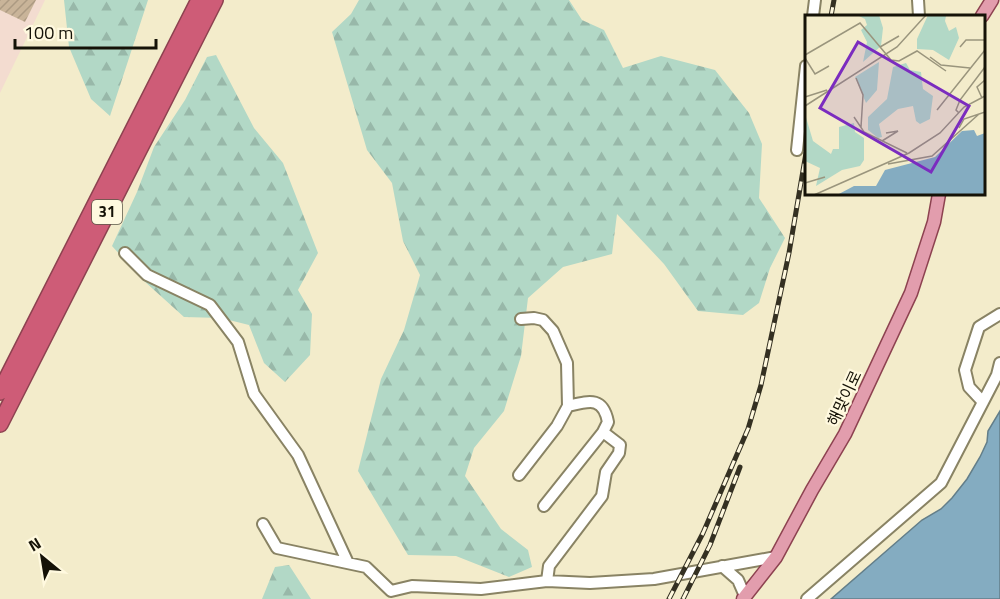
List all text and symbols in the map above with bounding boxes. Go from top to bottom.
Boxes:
scale bar [15,12,156,50]
inset map [805,15,985,195]
text: 100 m [24,19,73,46]
road number: 31 [92,200,122,224]
street label: 해맞이로 [821,366,867,430]
north arrow [12,527,72,587]
text: N [24,531,45,557]

